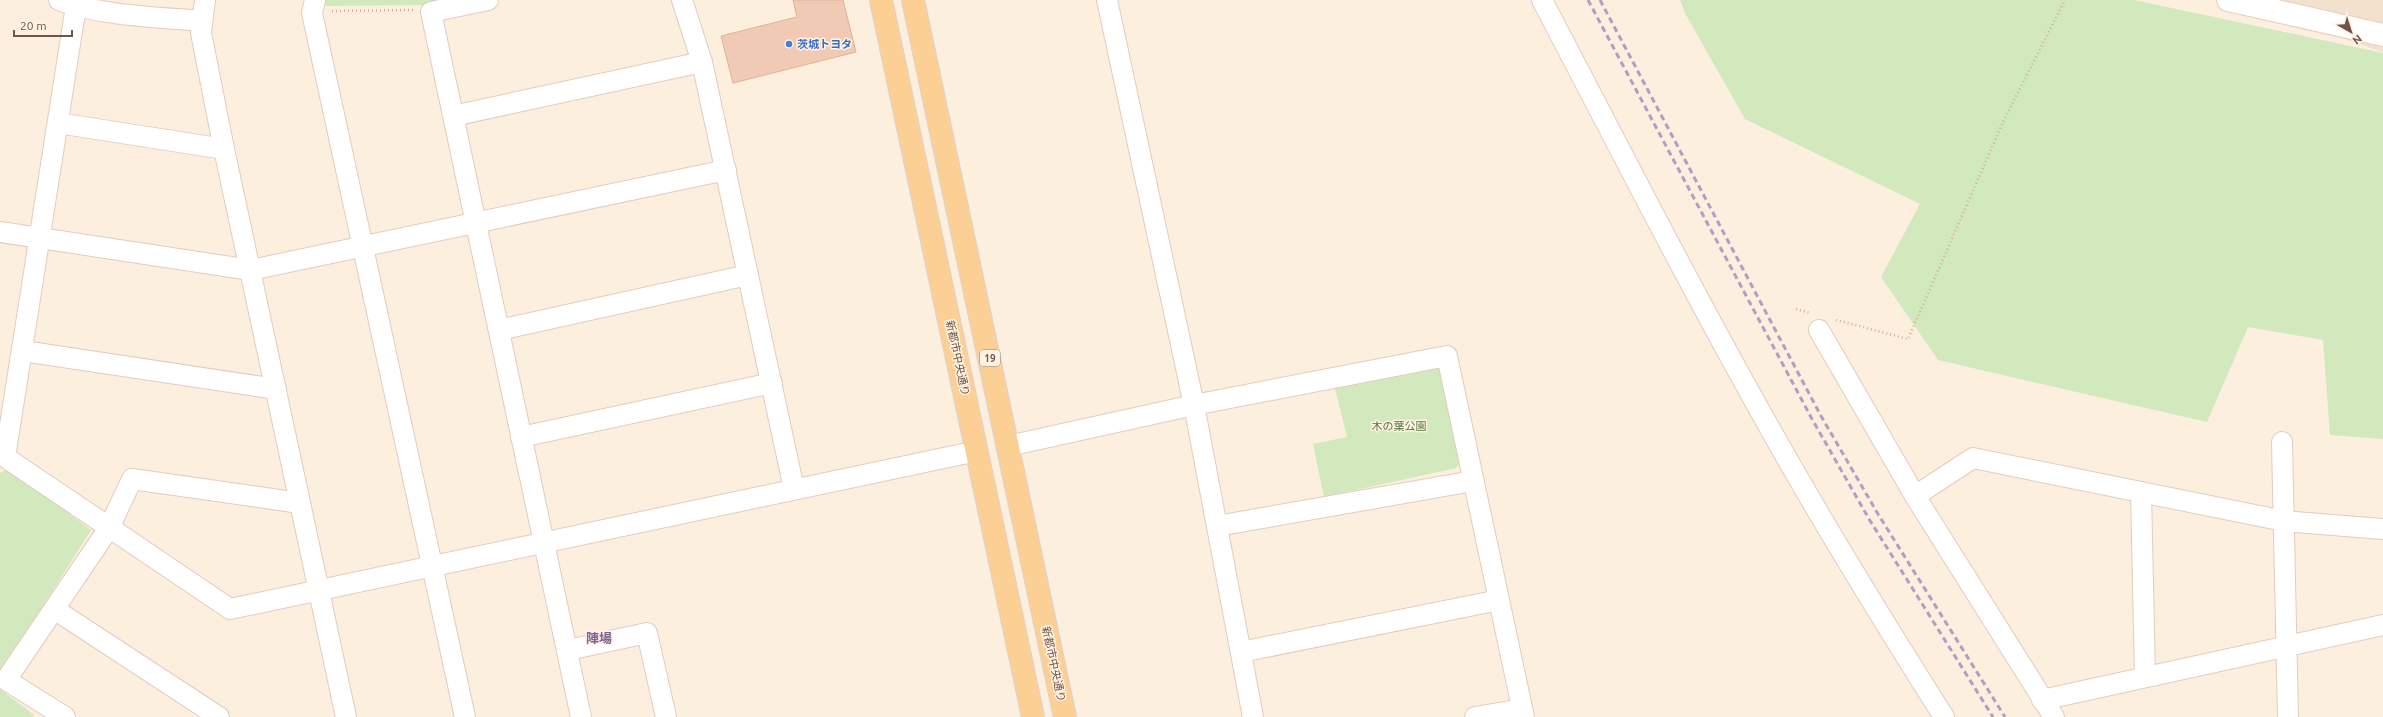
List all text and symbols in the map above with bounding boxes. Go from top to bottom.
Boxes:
scale bar [14,12,72,38]
north arrow [2331,12,2371,52]
text: 20 m [20,19,47,32]
text: N [2350,33,2364,47]
place label: 茨城トヨタ [797,38,852,50]
marker: 茨城トヨタ [784,39,794,49]
street label: 新都市中央通り [944,319,972,397]
road number: 19 [980,350,1000,366]
park label: 木の葉公園 [1372,420,1427,432]
street label: 新都市中央通り [1040,625,1068,703]
district label: 陣場 [586,631,612,645]

